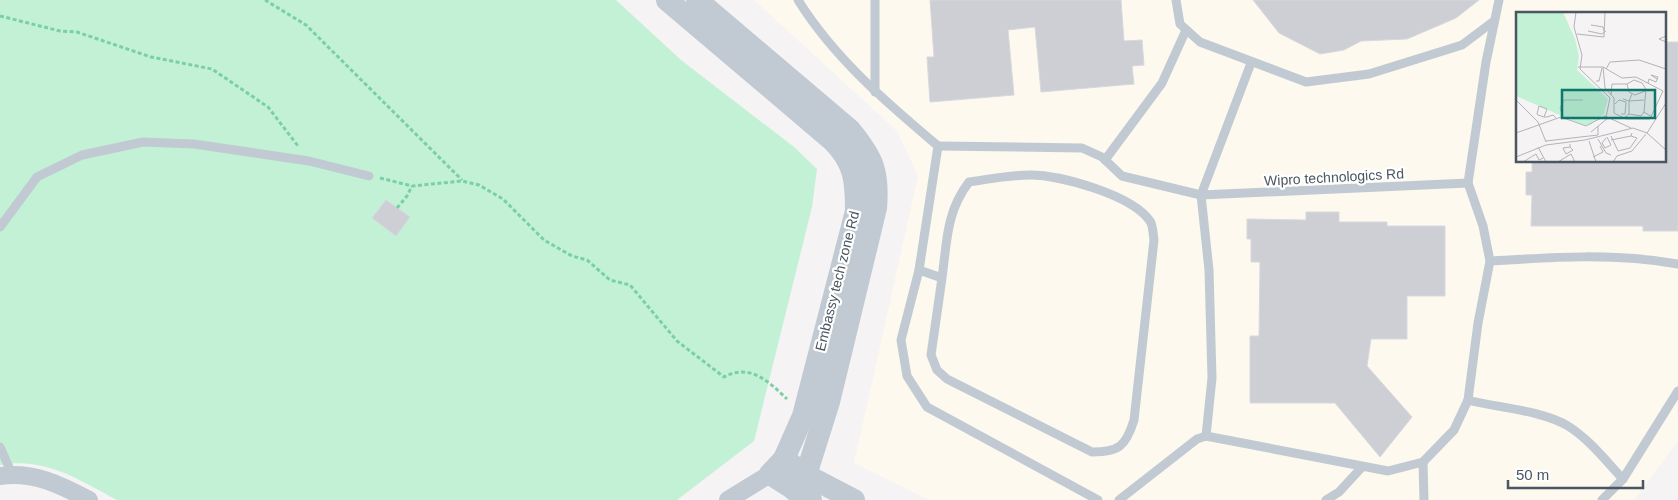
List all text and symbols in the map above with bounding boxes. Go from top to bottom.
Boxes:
inset map [1516,12,1666,162]
street label: Wipro technologics Rd [1264,165,1404,189]
street label: Embassy tech zone Rd [812,209,862,353]
scale bar [1508,458,1643,490]
text: 50 m [1516,466,1549,483]

